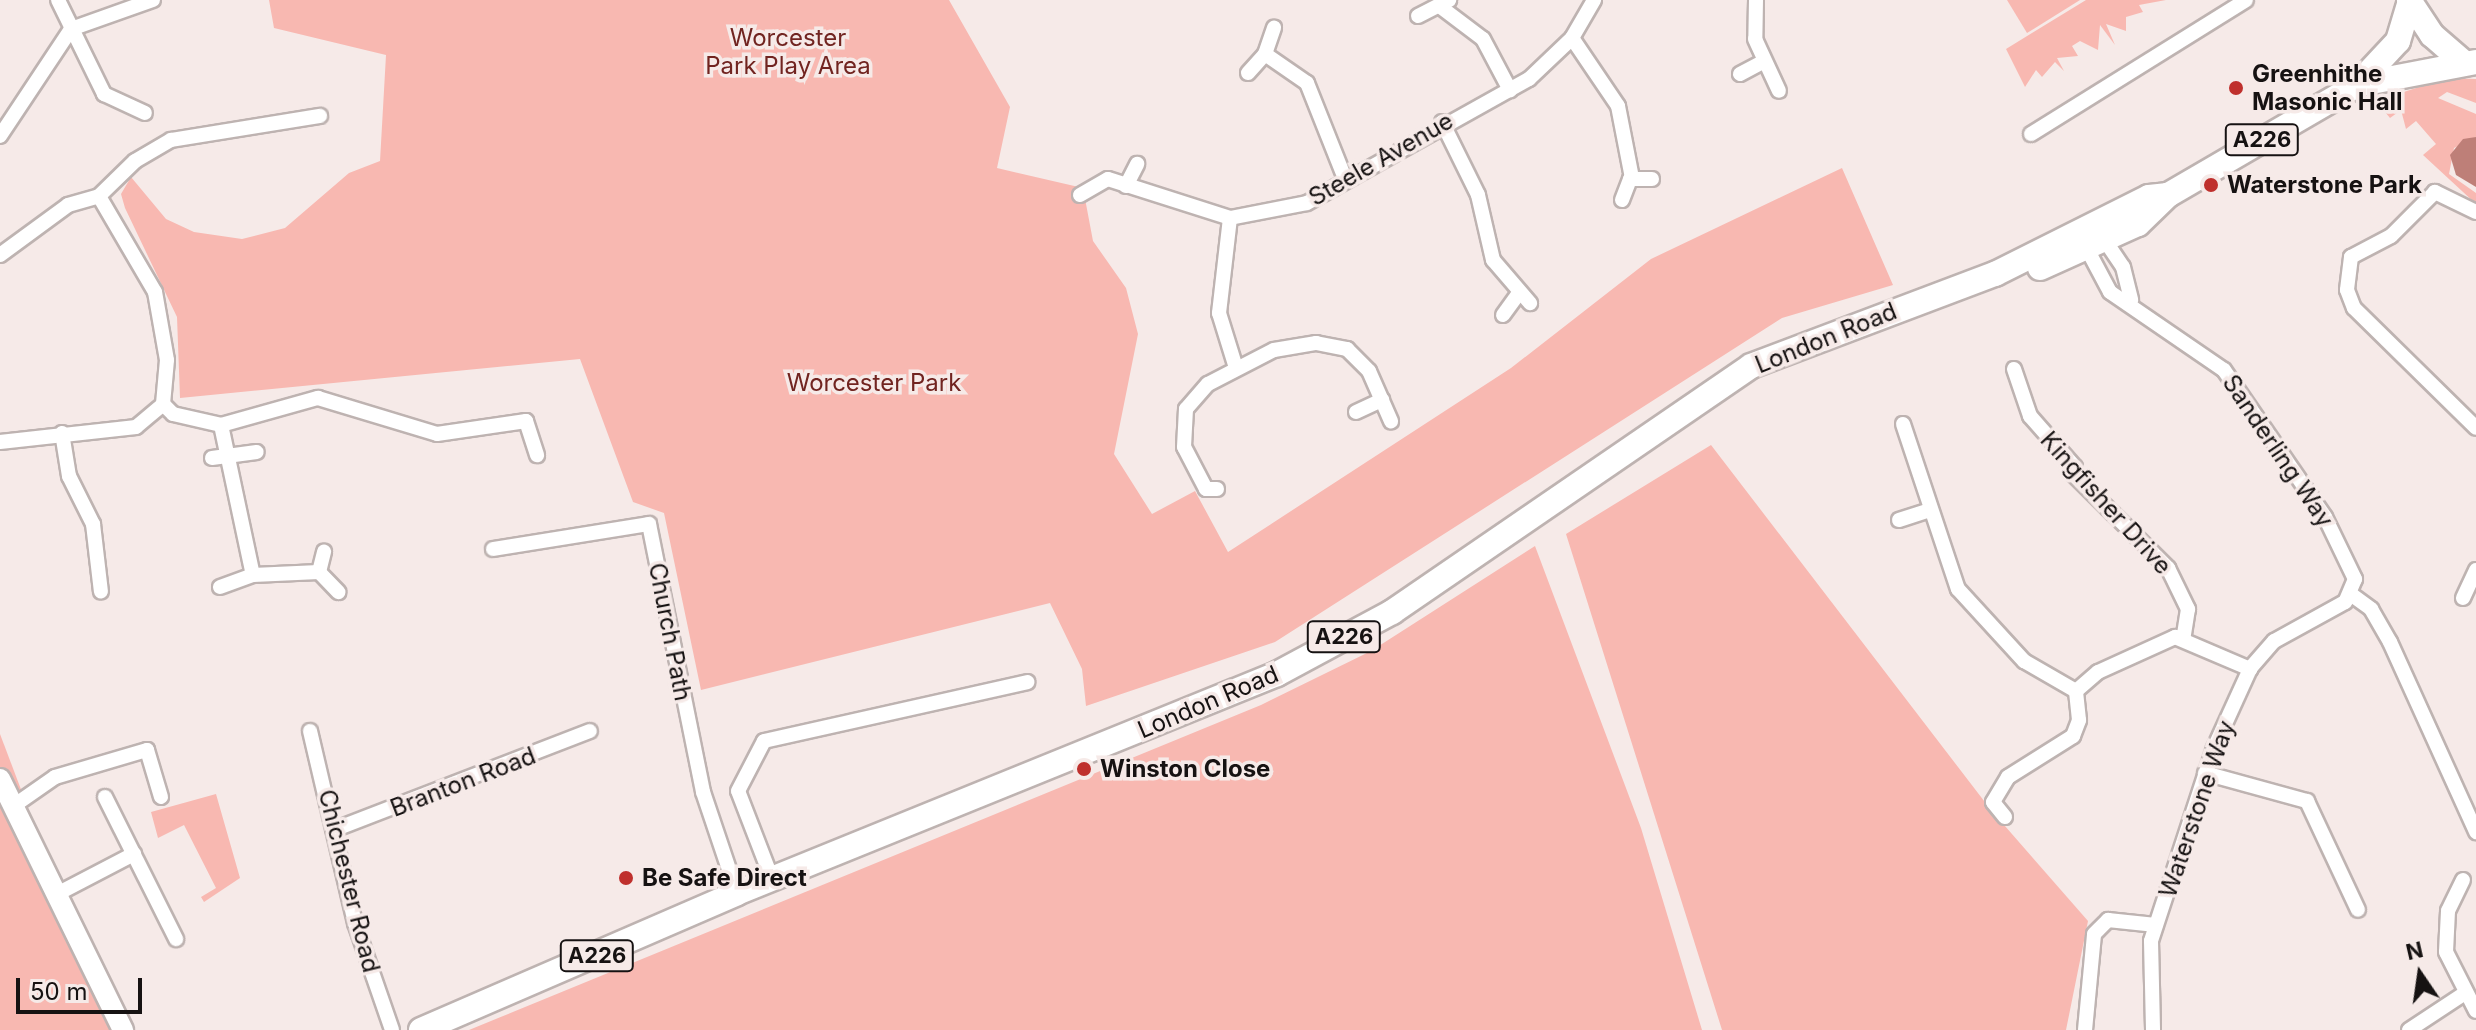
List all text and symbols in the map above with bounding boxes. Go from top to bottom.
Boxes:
park label: Worcester Park Play Area [705,24,871,80]
place label: Greenhithe Masonic Hall [2252,60,2403,116]
marker: Greenhithe Masonic Hall [2227,79,2245,97]
street label: Steele Avenue [1304,106,1458,212]
road number: A226 [2224,122,2300,158]
place label: Waterstone Park [2227,171,2422,199]
marker: Waterstone Park [2202,176,2220,194]
street label: London Road [1751,297,1901,379]
park label: Worcester Park [787,369,961,397]
street label: Sanderling Way [2216,369,2340,533]
street label: Kingfisher Drive [2034,426,2178,580]
street label: Church Path [643,561,697,703]
road number: A226 [1306,619,1382,655]
street label: London Road [1133,659,1283,745]
street label: Waterstone Way [2153,717,2241,901]
street label: Branton Road [386,741,540,823]
place label: Winston Close [1100,755,1270,783]
marker: Winston Close [1075,760,1093,778]
street label: Chichester Road [312,787,386,975]
place label: Be Safe Direct [642,864,807,892]
marker: Be Safe Direct [617,869,635,887]
north arrow [2380,934,2460,1014]
text: N [2404,936,2426,965]
road number: A226 [559,938,635,974]
scale bar [20,962,146,1012]
text: 50 m [30,977,88,1006]

